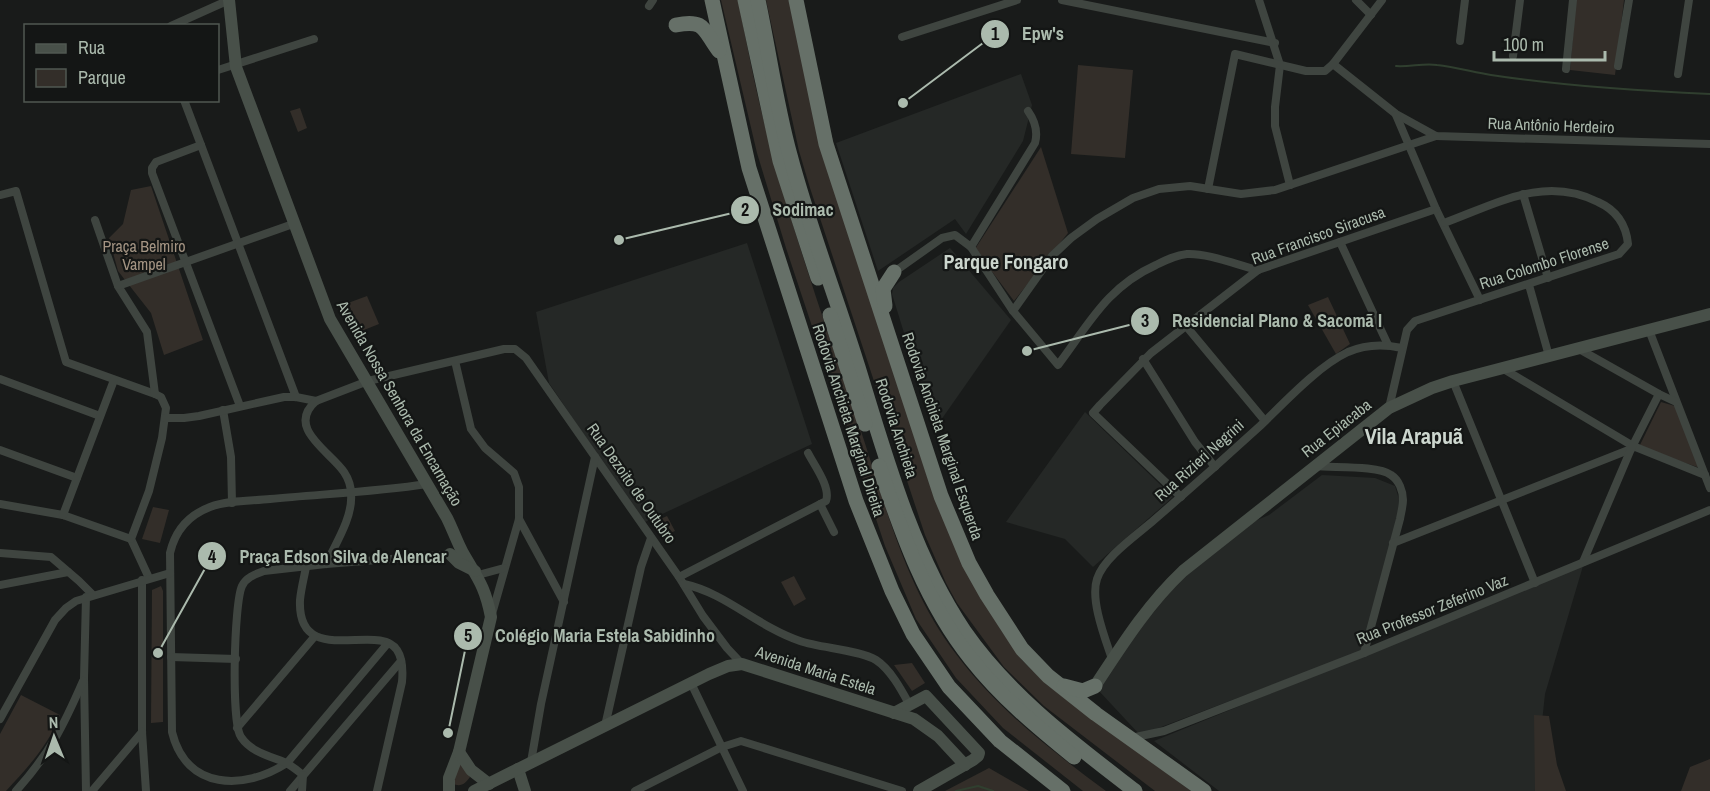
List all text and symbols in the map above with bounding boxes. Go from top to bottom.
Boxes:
callout: Epw's [980,16,1076,52]
text: 1 [991,21,1000,46]
text: Epw's [1022,21,1064,46]
legend [24,24,219,102]
scale bar [1494,24,1605,62]
text: 100 m [1503,32,1544,57]
text: Rua [78,35,105,60]
text: Parque [78,65,126,90]
street label: Rua Antônio Herdeiro [1487,112,1615,138]
callout: Sodimac [730,192,845,228]
text: 2 [741,197,749,222]
text: Sodimac [772,197,834,222]
street label: Rua Francisco Siracusa [1248,200,1389,269]
street label: Rua Colombo Florense [1476,232,1612,294]
park label: Praça Belmiro Vampel [102,235,186,275]
district label: Parque Fongaro [944,248,1068,275]
street label: Avenida Nossa Senhora da Encarnação [331,295,468,510]
callout: Residencial Plano & Sacomã I [1130,303,1394,339]
text: 3 [1141,308,1149,333]
text: Residencial Plano & Sacomã I [1172,308,1382,333]
street label: Rodovia Anchieta Marginal Direita [807,321,891,520]
street label: Rodovia Anchieta Marginal Esquerda [897,329,989,543]
street label: Rodovia Anchieta [871,375,924,481]
street label: Rua Epiacaba [1296,393,1376,462]
street label: Rua Rizieri Negrini [1150,414,1248,506]
street label: Rua Dezoito de Outubro [582,418,682,548]
district label: Vila Arapuã [1365,421,1463,451]
callout: Praça Edson Silva de Alencar [197,538,459,574]
text: 4 [208,544,217,569]
text: Praça Edson Silva de Alencar [239,544,447,569]
street label: Rua Professor Zeferino Vaz [1353,568,1511,649]
callout: Colégio Maria Estela Sabidinho [453,618,727,654]
text: 5 [464,623,472,648]
text: Colégio Maria Estela Sabidinho [495,623,715,648]
street label: Avenida Maria Estela [752,640,880,700]
north arrow [24,707,84,767]
text: N [48,711,59,733]

